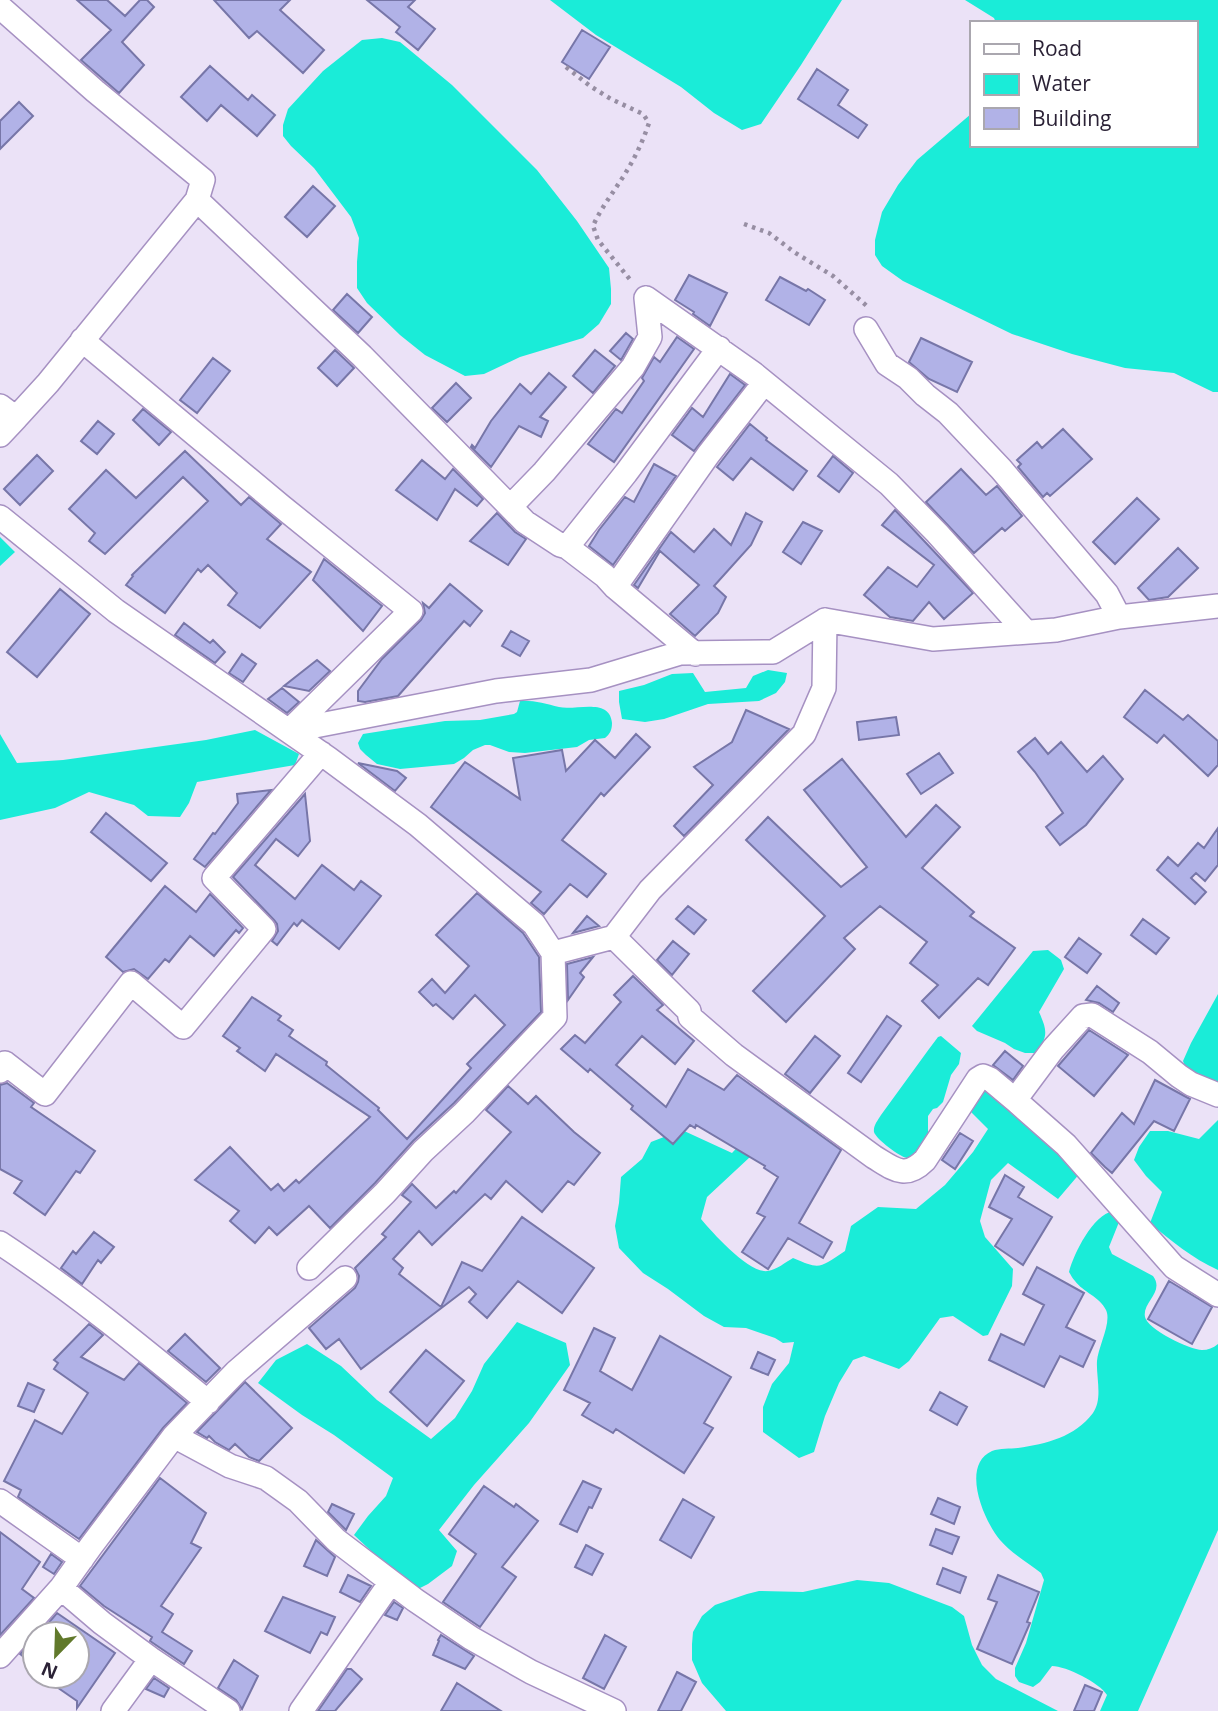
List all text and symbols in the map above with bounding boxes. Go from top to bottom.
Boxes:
legend [970,21,1197,147]
text: Road [1032,34,1082,62]
text: Water [1032,69,1091,97]
text: Building [1032,104,1111,132]
north arrow [21,1620,91,1690]
text: N [37,1656,62,1686]

